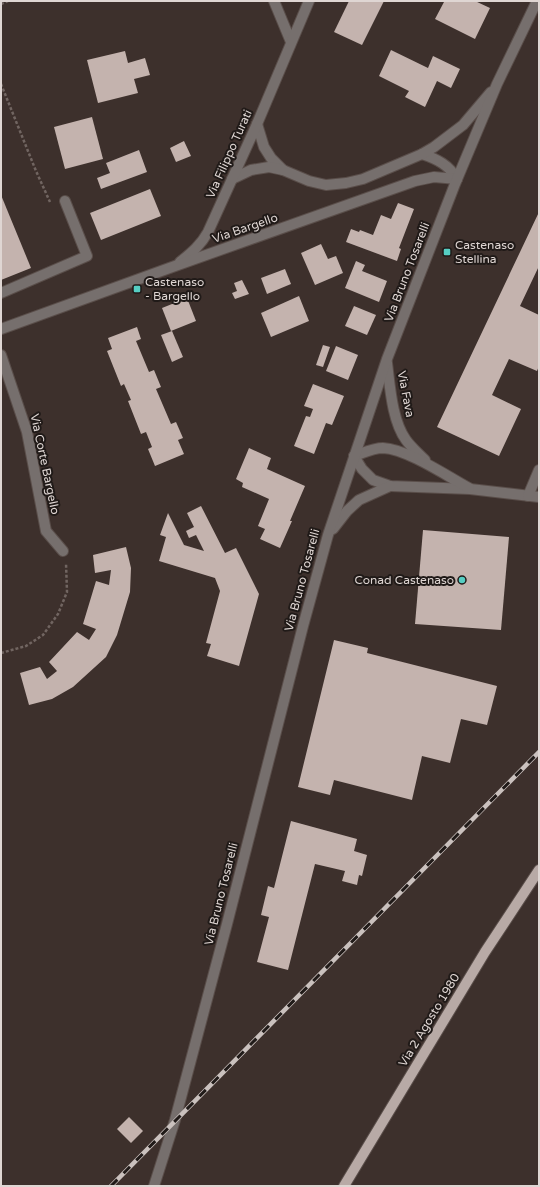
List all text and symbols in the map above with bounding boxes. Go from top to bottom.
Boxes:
street label: Via Filippo Turati [203,108,255,200]
street label: Via Bargello [210,210,280,246]
street label: Via Bruno Tosarelli [382,220,432,324]
place label: Castenaso Stellina [455,238,514,266]
marker: Castenaso Stellina [442,247,452,257]
place label: Castenaso - Bargello [145,275,204,303]
marker: Castenaso - Bargello [132,284,142,294]
street label: Via Fava [395,370,417,418]
street label: Via Corte Bargello [27,412,63,516]
street label: Via Bruno Tosarelli [282,527,322,633]
place label: Conad Castenaso [355,573,454,587]
marker: Conad Castenaso [457,575,467,585]
street label: Via Bruno Tosarelli [201,841,241,947]
street label: Via 2 Agosto 1980 [396,970,463,1069]

